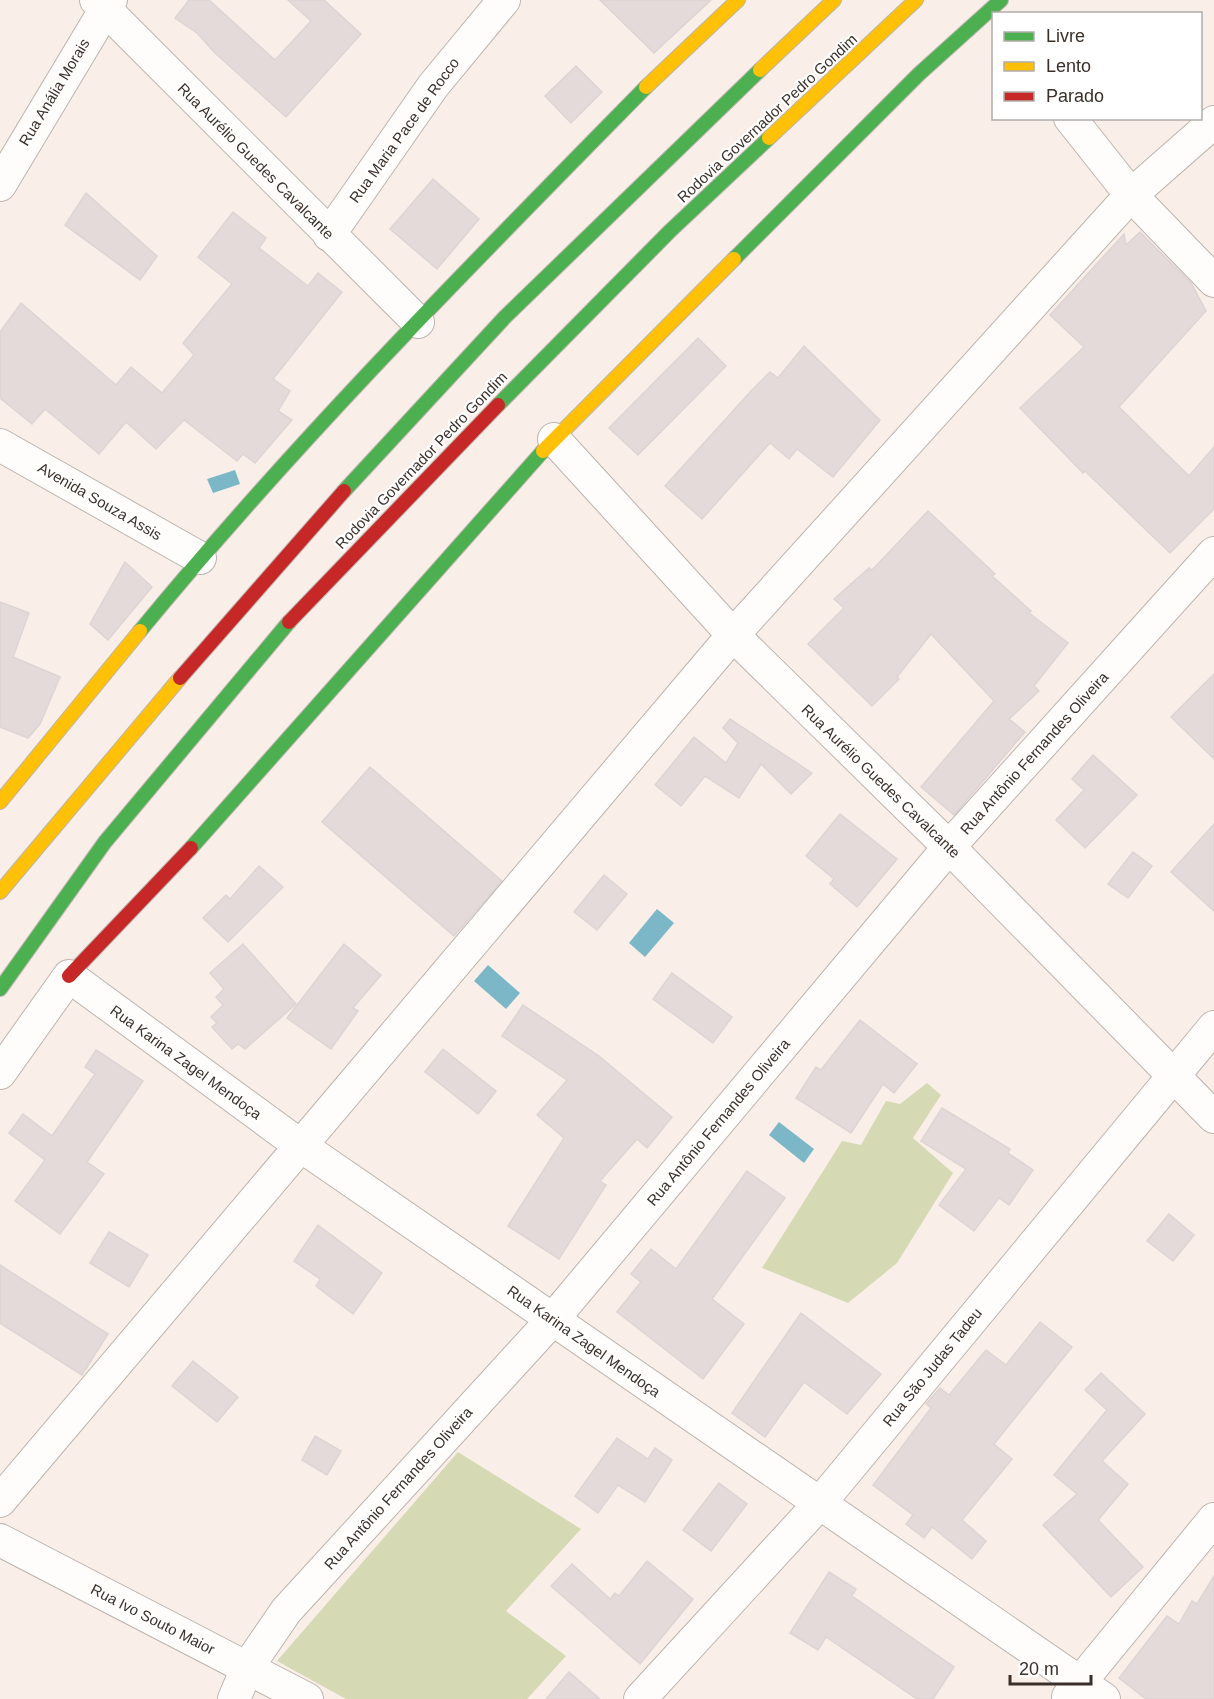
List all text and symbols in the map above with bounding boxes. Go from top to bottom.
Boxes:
legend [992,12,1202,120]
text: Livre [1046,26,1085,46]
street label: Rodovia Governador Pedro Gondim [674,30,860,206]
street label: Rua Anália Morais [15,35,93,149]
street label: Rua Maria Pace de Rocco [346,54,462,206]
text: Lento [1046,56,1091,76]
street label: Rua Aurélio Guedes Cavalcante [175,80,337,242]
text: Parado [1046,86,1104,106]
street label: Rodovia Governador Pedro Gondim [332,368,510,552]
street label: Avenida Souza Assis [35,459,165,543]
street label: Rua Antônio Fernandes Oliveira [957,668,1112,838]
street label: Rua Aurélio Guedes Cavalcante [798,701,964,861]
street label: Rua Karina Zagel Mendoça [107,1001,265,1123]
street label: Rua Antônio Fernandes Oliveira [643,1035,793,1209]
street label: Rua Karina Zagel Mendoça [504,1282,664,1401]
street label: Rua São Judas Tadeu [879,1304,985,1430]
street label: Rua Antônio Fernandes Oliveira [321,1403,476,1573]
street label: Rua Ivo Souto Maior [88,1580,218,1658]
scale bar [1010,1648,1091,1686]
text: 20 m [1019,1659,1059,1679]

